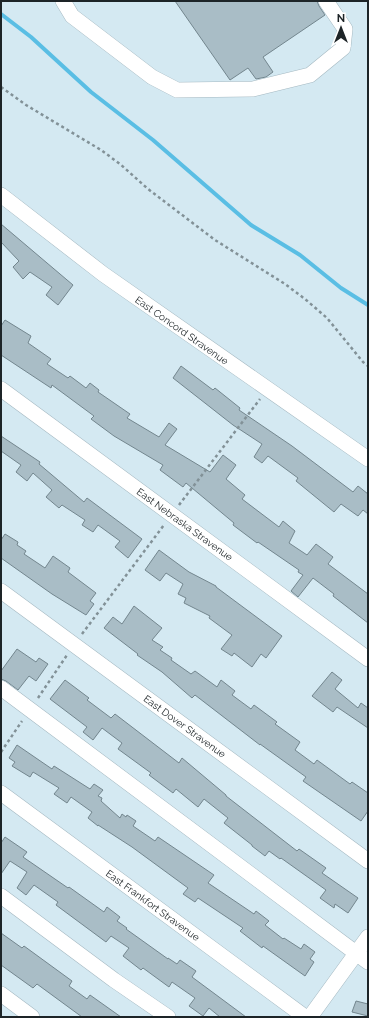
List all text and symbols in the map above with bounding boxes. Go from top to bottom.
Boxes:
north arrow [321,8,361,48]
text: N [337,12,345,25]
street label: East Concord Stravenue [133,294,231,367]
street label: East Nebraska Stravenue [135,486,235,563]
street label: East Dover Stravenue [142,693,228,760]
street label: East Frankfort Stravenue [104,868,202,943]

